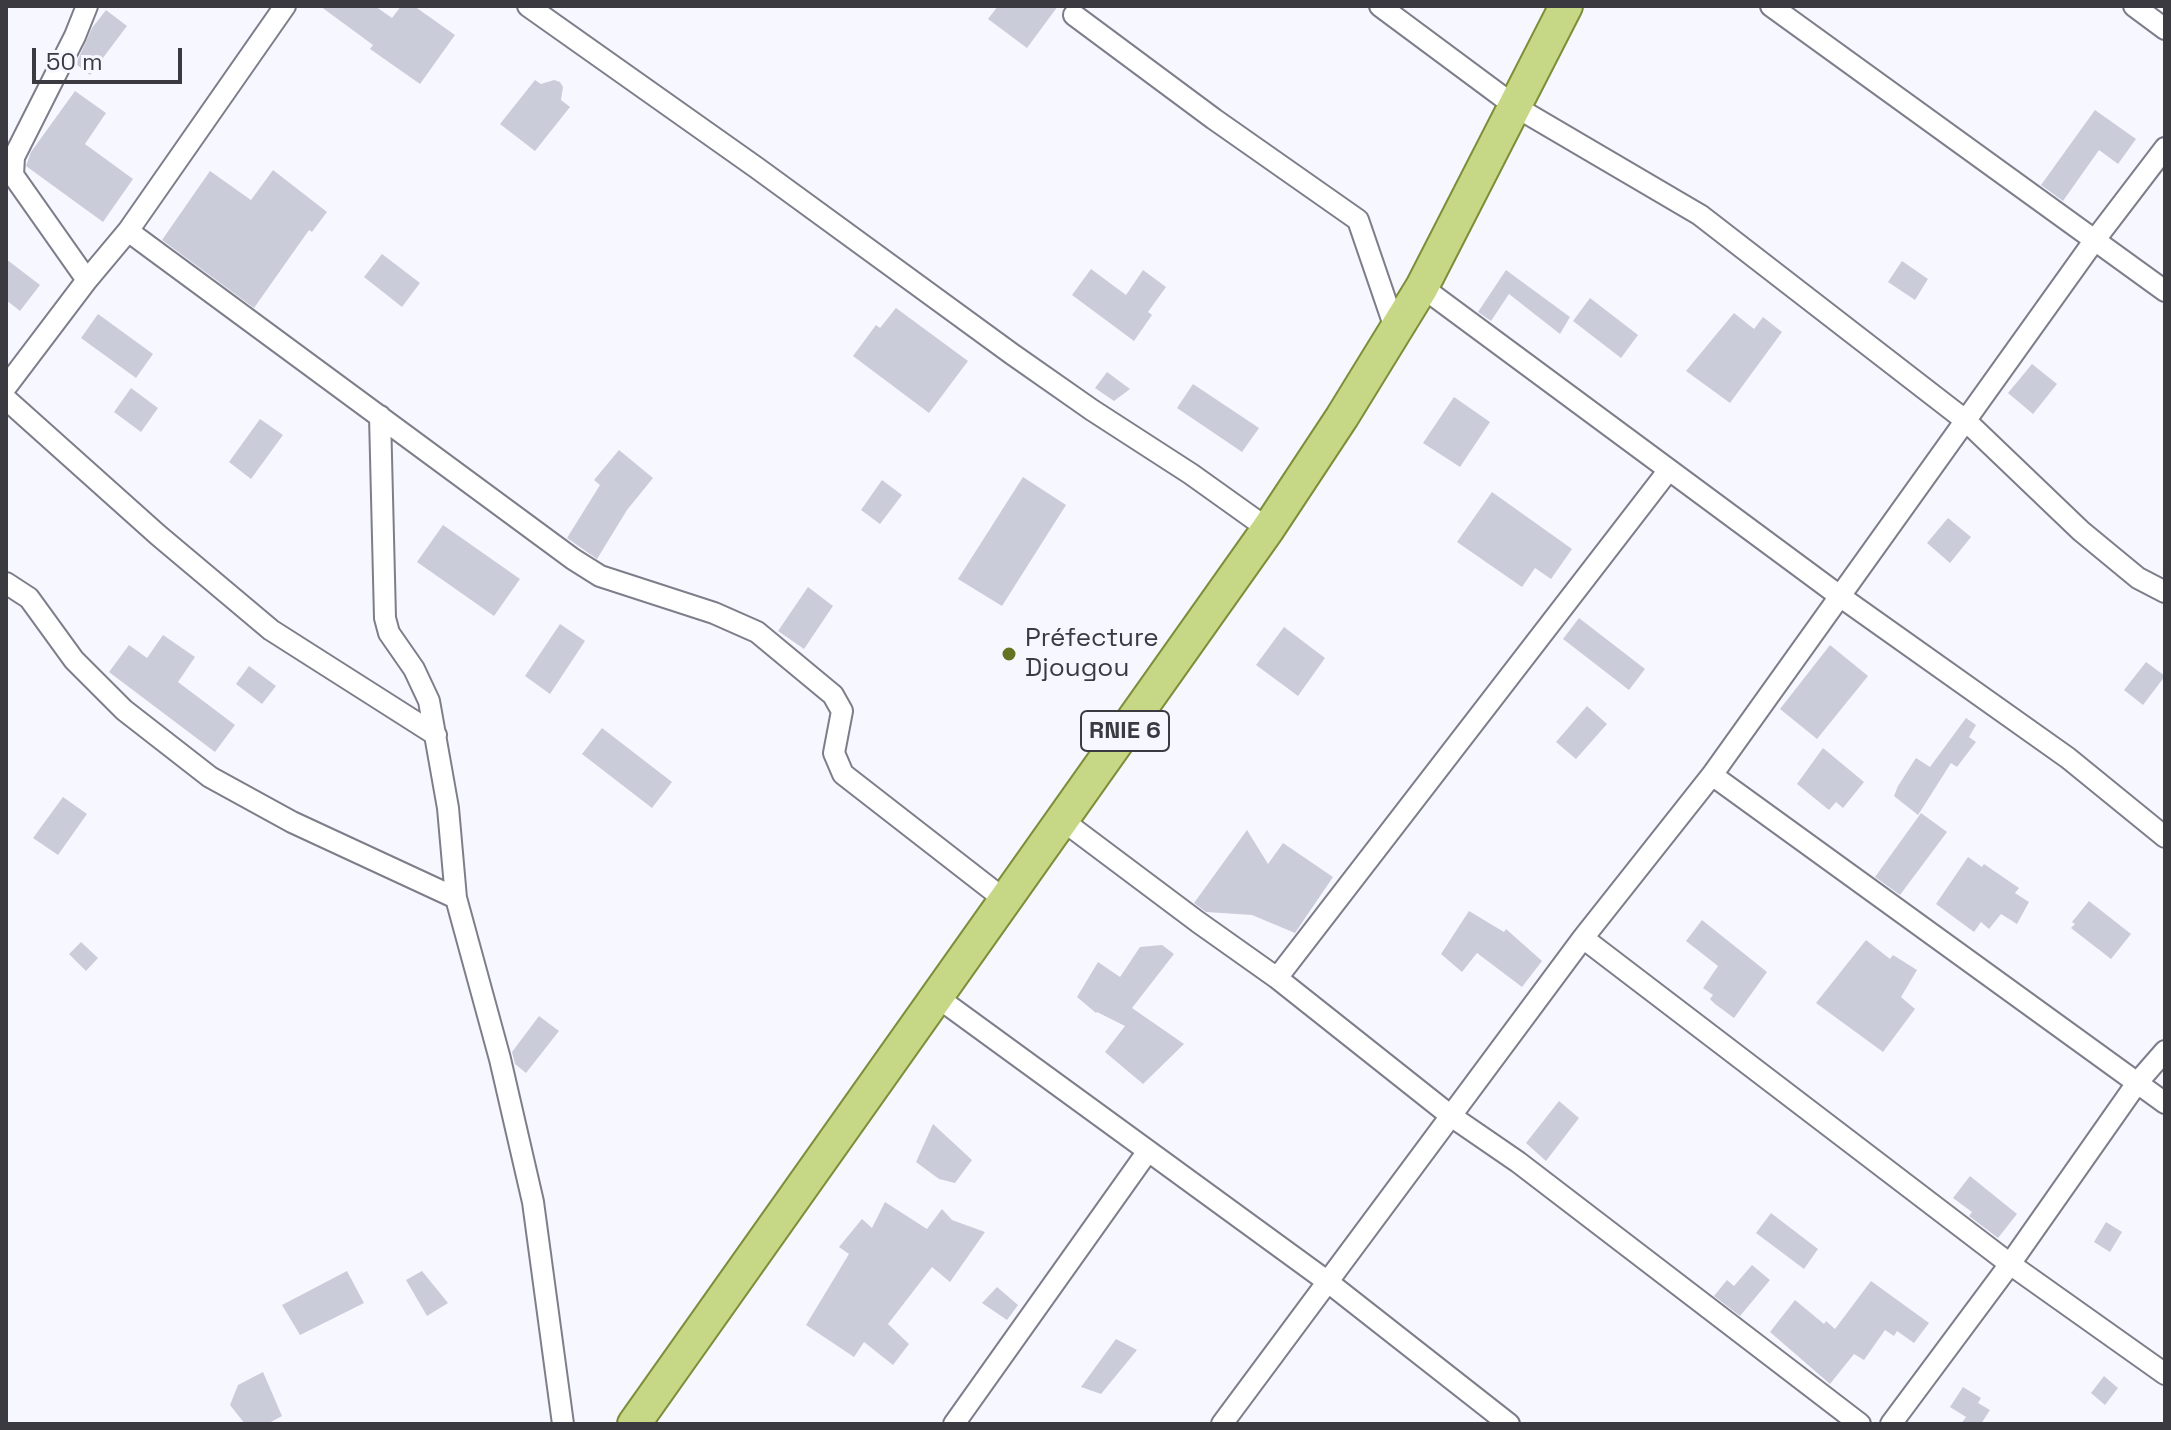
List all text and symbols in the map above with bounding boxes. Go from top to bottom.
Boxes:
scale bar [36,32,186,82]
text: 50 m [46,46,103,77]
place label: Préfecture Djougou [1025,623,1159,684]
marker: Préfecture Djougou [1000,645,1018,663]
road number: RNIE 6 [1081,711,1169,751]

